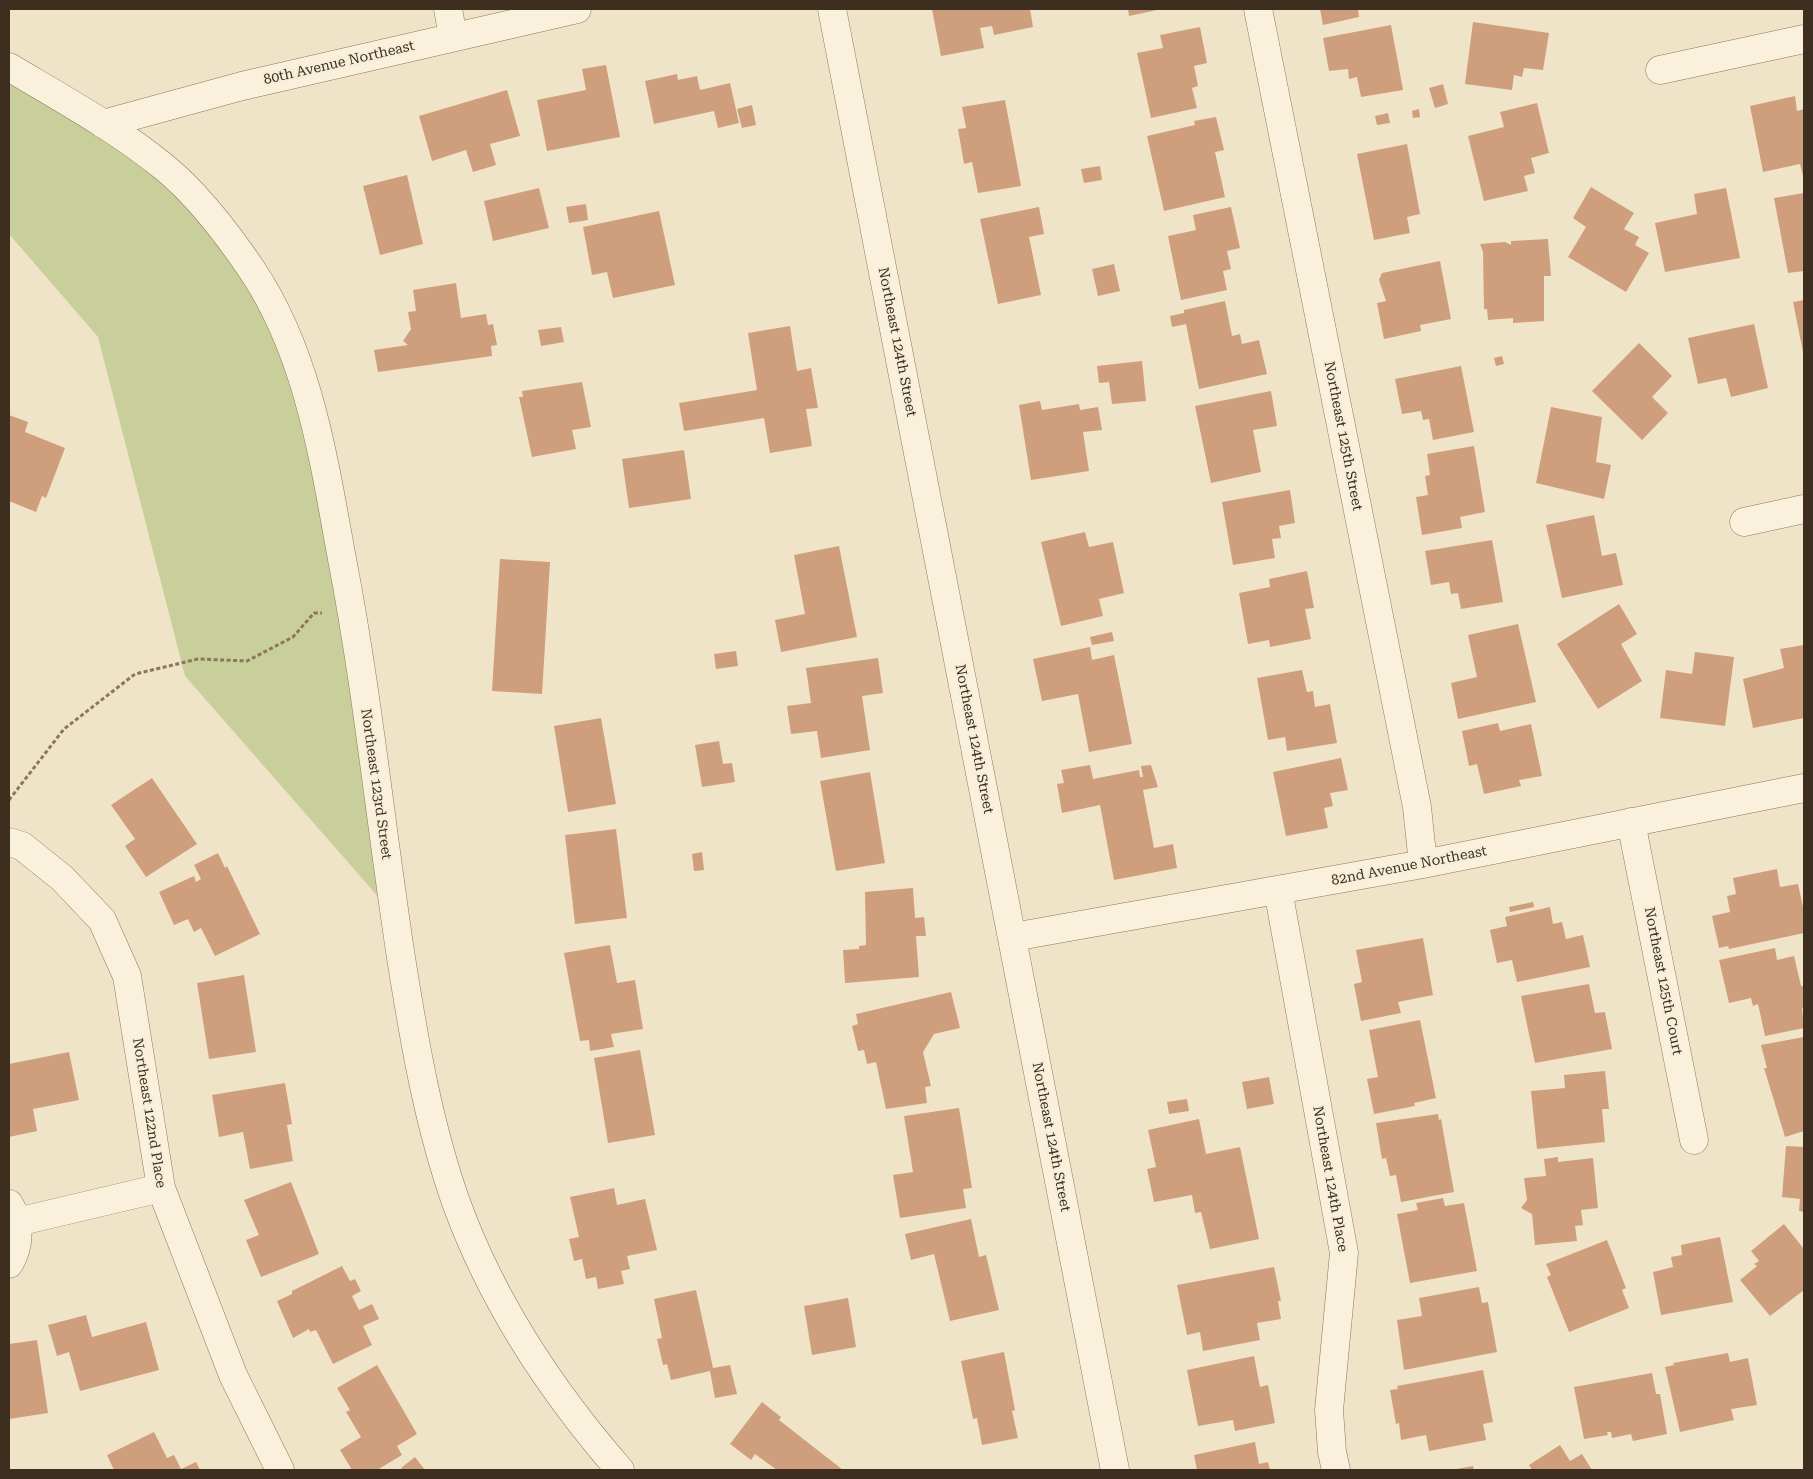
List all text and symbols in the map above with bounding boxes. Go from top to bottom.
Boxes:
street label: 80th Avenue Northeast [262,37,416,89]
street label: Northeast 124th Street [874,266,920,418]
street label: Northeast 125th Street [1320,360,1366,512]
street label: Northeast 124th Street [951,663,997,815]
street label: Northeast 123rd Street [357,707,395,861]
street label: 82nd Avenue Northeast [1330,843,1488,889]
street label: Northeast 125th Court [1640,906,1686,1056]
street label: Northeast 122nd Place [129,1037,169,1189]
street label: Northeast 124th Street [1028,1061,1074,1213]
street label: Northeast 124th Place [1309,1105,1351,1253]

